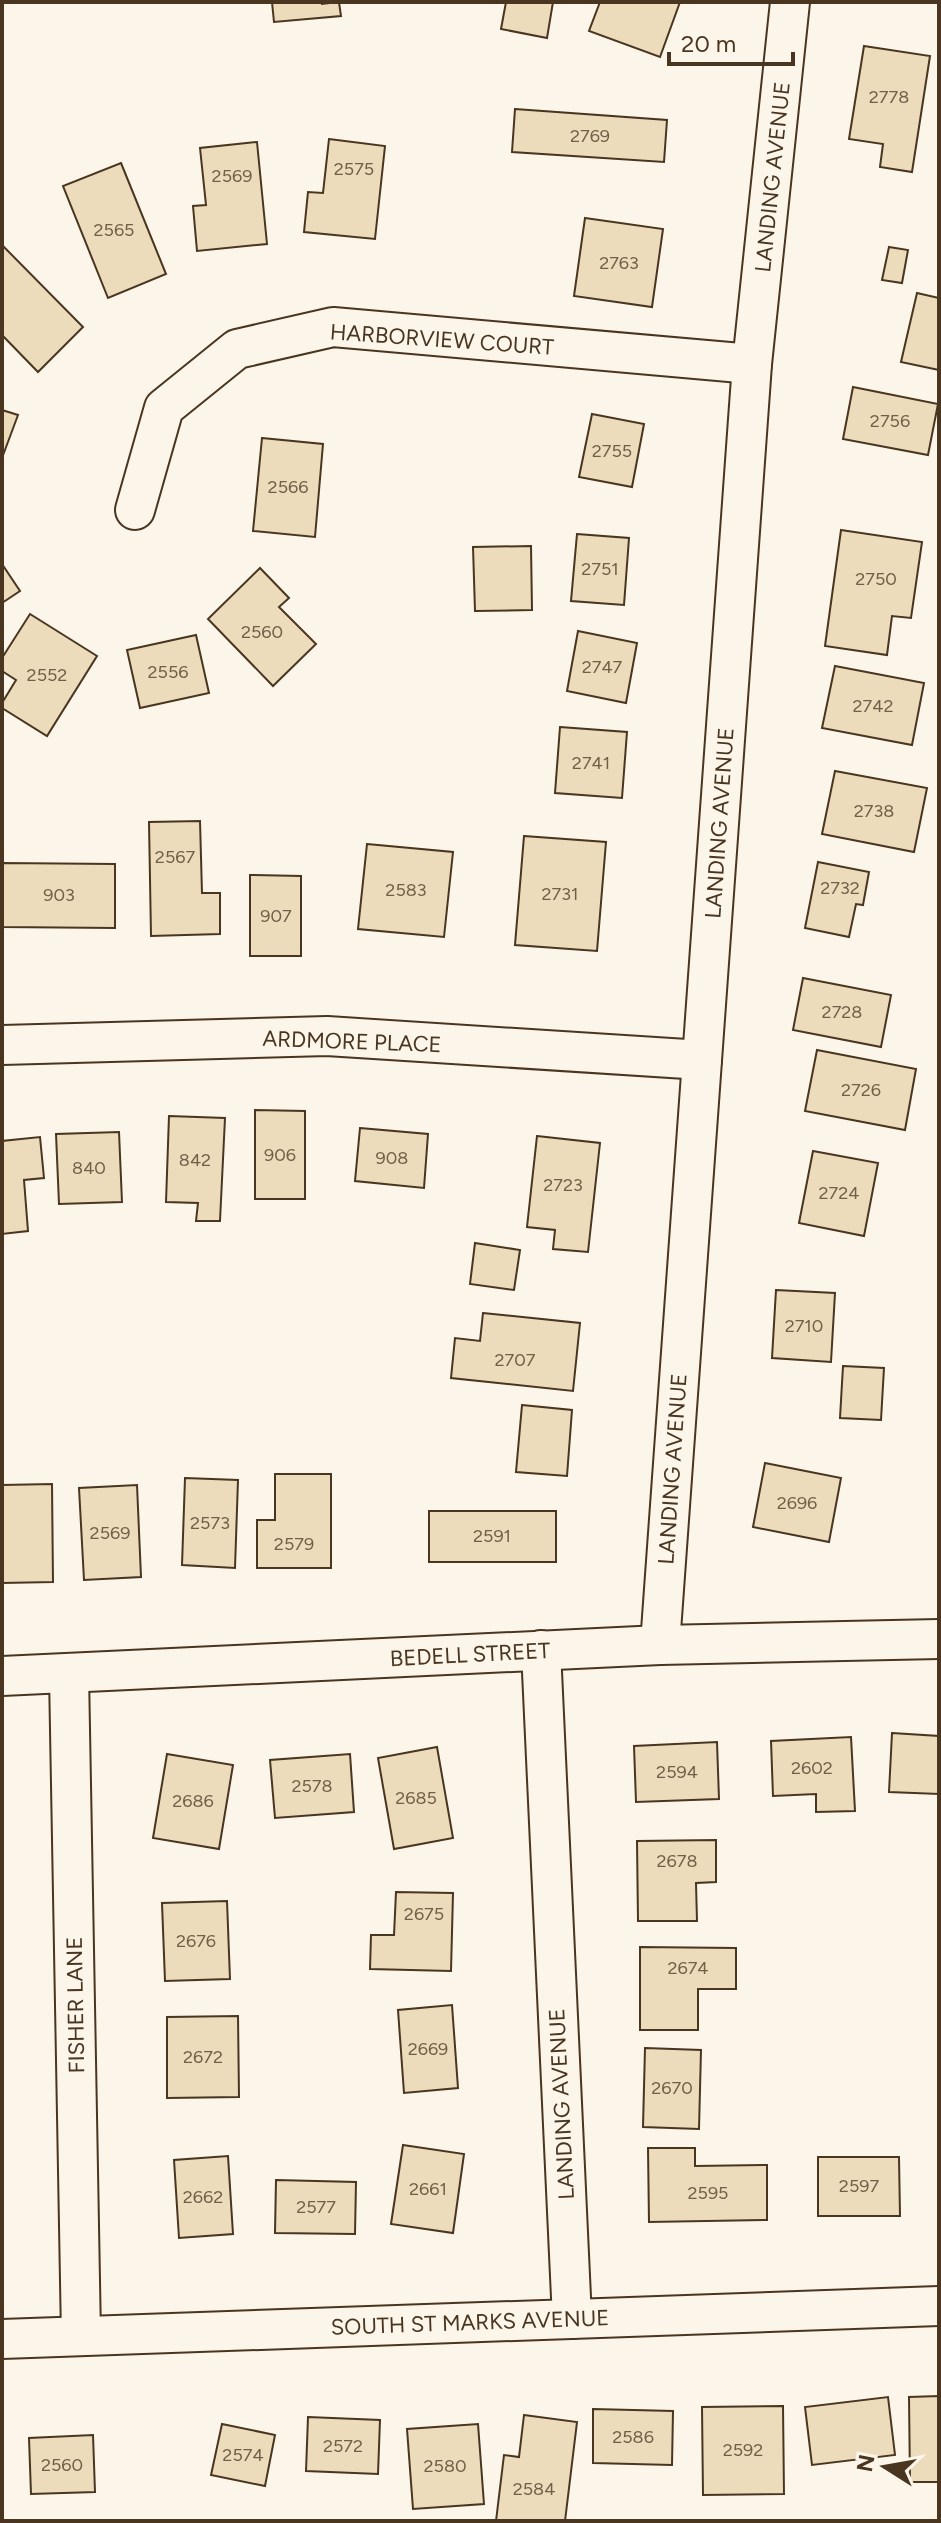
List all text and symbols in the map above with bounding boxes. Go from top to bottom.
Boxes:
scale bar [669,16,793,66]
text: 20 m [681,29,736,58]
street label: LANDING AVENUE [749,80,796,274]
house number: 2778 [869,86,909,108]
house number: 2769 [570,125,610,147]
house number: 2575 [334,158,374,180]
house number: 2569 [212,165,252,187]
house number: 2565 [94,219,134,241]
house number: 2763 [599,252,639,274]
street label: HARBORVIEW COURT [329,318,555,361]
house number: 2756 [870,410,910,432]
house number: 2755 [592,440,632,462]
house number: 2566 [268,476,308,498]
house number: 2751 [581,558,619,580]
house number: 2750 [855,568,897,590]
house number: 2560 [241,621,283,643]
house number: 2747 [582,656,623,678]
house number: 2556 [148,661,188,683]
house number: 2552 [27,664,67,686]
house number: 2742 [853,695,893,717]
street label: LANDING AVENUE [699,727,740,919]
house number: 2741 [572,752,610,774]
house number: 2738 [854,800,894,822]
house number: 2567 [155,846,195,868]
house number: 2732 [820,877,860,899]
house number: 2583 [385,879,427,901]
house number: 2731 [542,883,578,905]
house number: 903 [43,884,75,906]
house number: 907 [260,905,292,927]
house number: 2728 [822,1001,862,1023]
street label: ARDMORE PLACE [262,1025,442,1058]
house number: 2726 [841,1079,881,1101]
house number: 906 [264,1144,296,1166]
house number: 908 [376,1147,408,1169]
house number: 842 [179,1149,211,1171]
house number: 840 [72,1157,106,1179]
house number: 2723 [543,1174,583,1196]
house number: 2724 [819,1182,859,1204]
house number: 2710 [785,1315,823,1337]
house number: 2707 [495,1349,536,1371]
street label: LANDING AVENUE [652,1373,693,1565]
house number: 2696 [777,1492,817,1514]
house number: 2573 [190,1512,230,1534]
house number: 2569 [90,1522,130,1544]
house number: 2591 [473,1525,511,1547]
house number: 2579 [274,1533,314,1555]
street label: BEDELL STREET [389,1637,551,1672]
house number: 2602 [791,1757,833,1779]
house number: 2594 [656,1761,698,1783]
house number: 2578 [291,1775,333,1797]
house number: 2685 [395,1787,437,1809]
house number: 2686 [172,1790,214,1812]
house number: 2678 [657,1850,697,1872]
house number: 2675 [404,1903,444,1925]
house number: 2676 [176,1930,216,1952]
street label: FISHER LANE [61,1936,90,2073]
house number: 2674 [667,1957,709,1979]
street label: LANDING AVENUE [543,2008,580,2200]
house number: 2669 [408,2038,448,2060]
house number: 2672 [183,2046,223,2068]
house number: 2670 [651,2077,693,2099]
house number: 2597 [839,2175,879,2197]
house number: 2661 [409,2178,447,2200]
house number: 2595 [688,2182,728,2204]
house number: 2662 [183,2186,223,2208]
house number: 2577 [296,2196,336,2218]
street label: SOUTH ST MARKS AVENUE [330,2304,610,2341]
house number: 2586 [612,2426,654,2448]
north arrow [845,2427,925,2507]
house number: 2572 [323,2435,363,2457]
house number: 2592 [723,2439,763,2461]
house number: 2574 [222,2444,264,2466]
text: N [851,2452,881,2474]
house number: 2560 [41,2454,83,2476]
house number: 2580 [423,2455,467,2477]
house number: 2584 [513,2478,555,2500]

